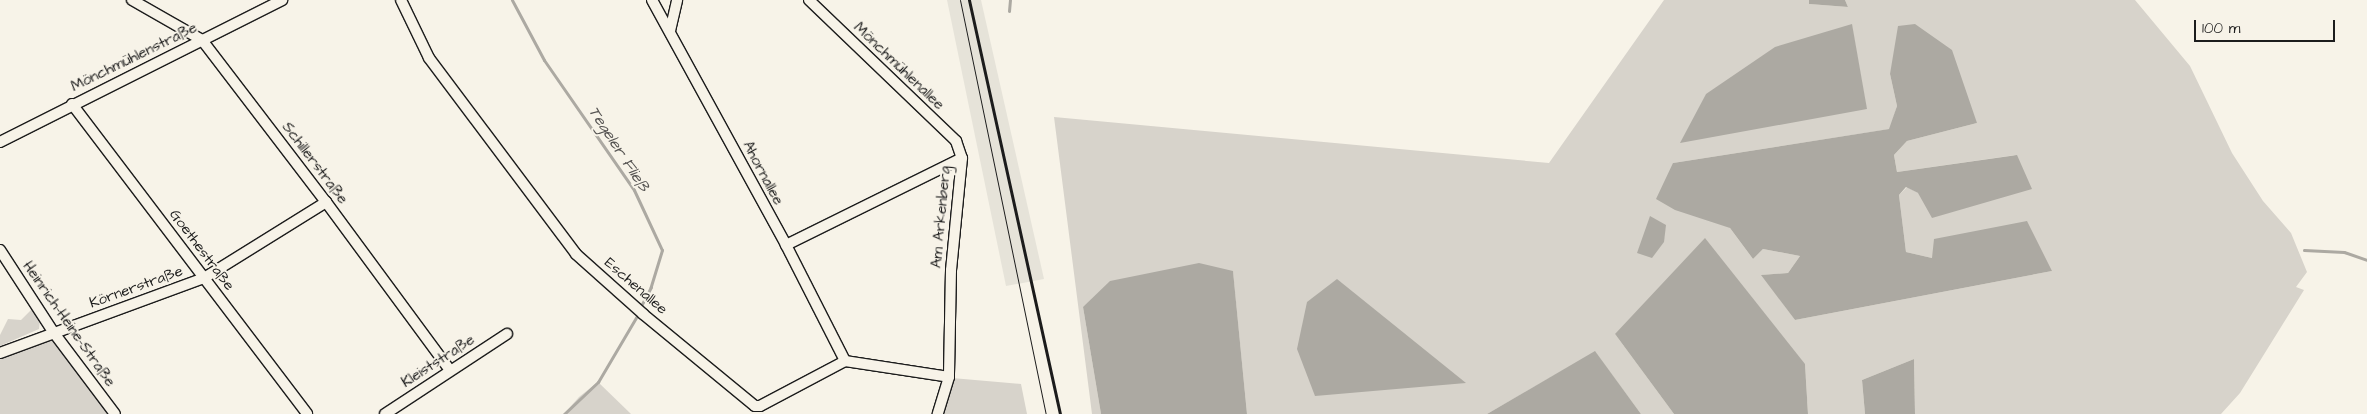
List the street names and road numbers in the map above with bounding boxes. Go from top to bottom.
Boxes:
street label: Mönchmühlenallee [850,18,948,114]
street label: Mönchmühlenstraße [68,19,200,95]
street label: Schillerstraße [278,118,352,208]
street label: Ahornallee [739,138,787,208]
street label: Am Arkenberg [928,165,954,269]
street label: Goethestraße [166,206,238,294]
street label: Eschenallee [601,254,671,318]
street label: Heinrich-Heine-Straße [19,258,119,390]
street label: Körnerstraße [87,262,185,312]
street label: Kleiststraße [398,331,478,391]

